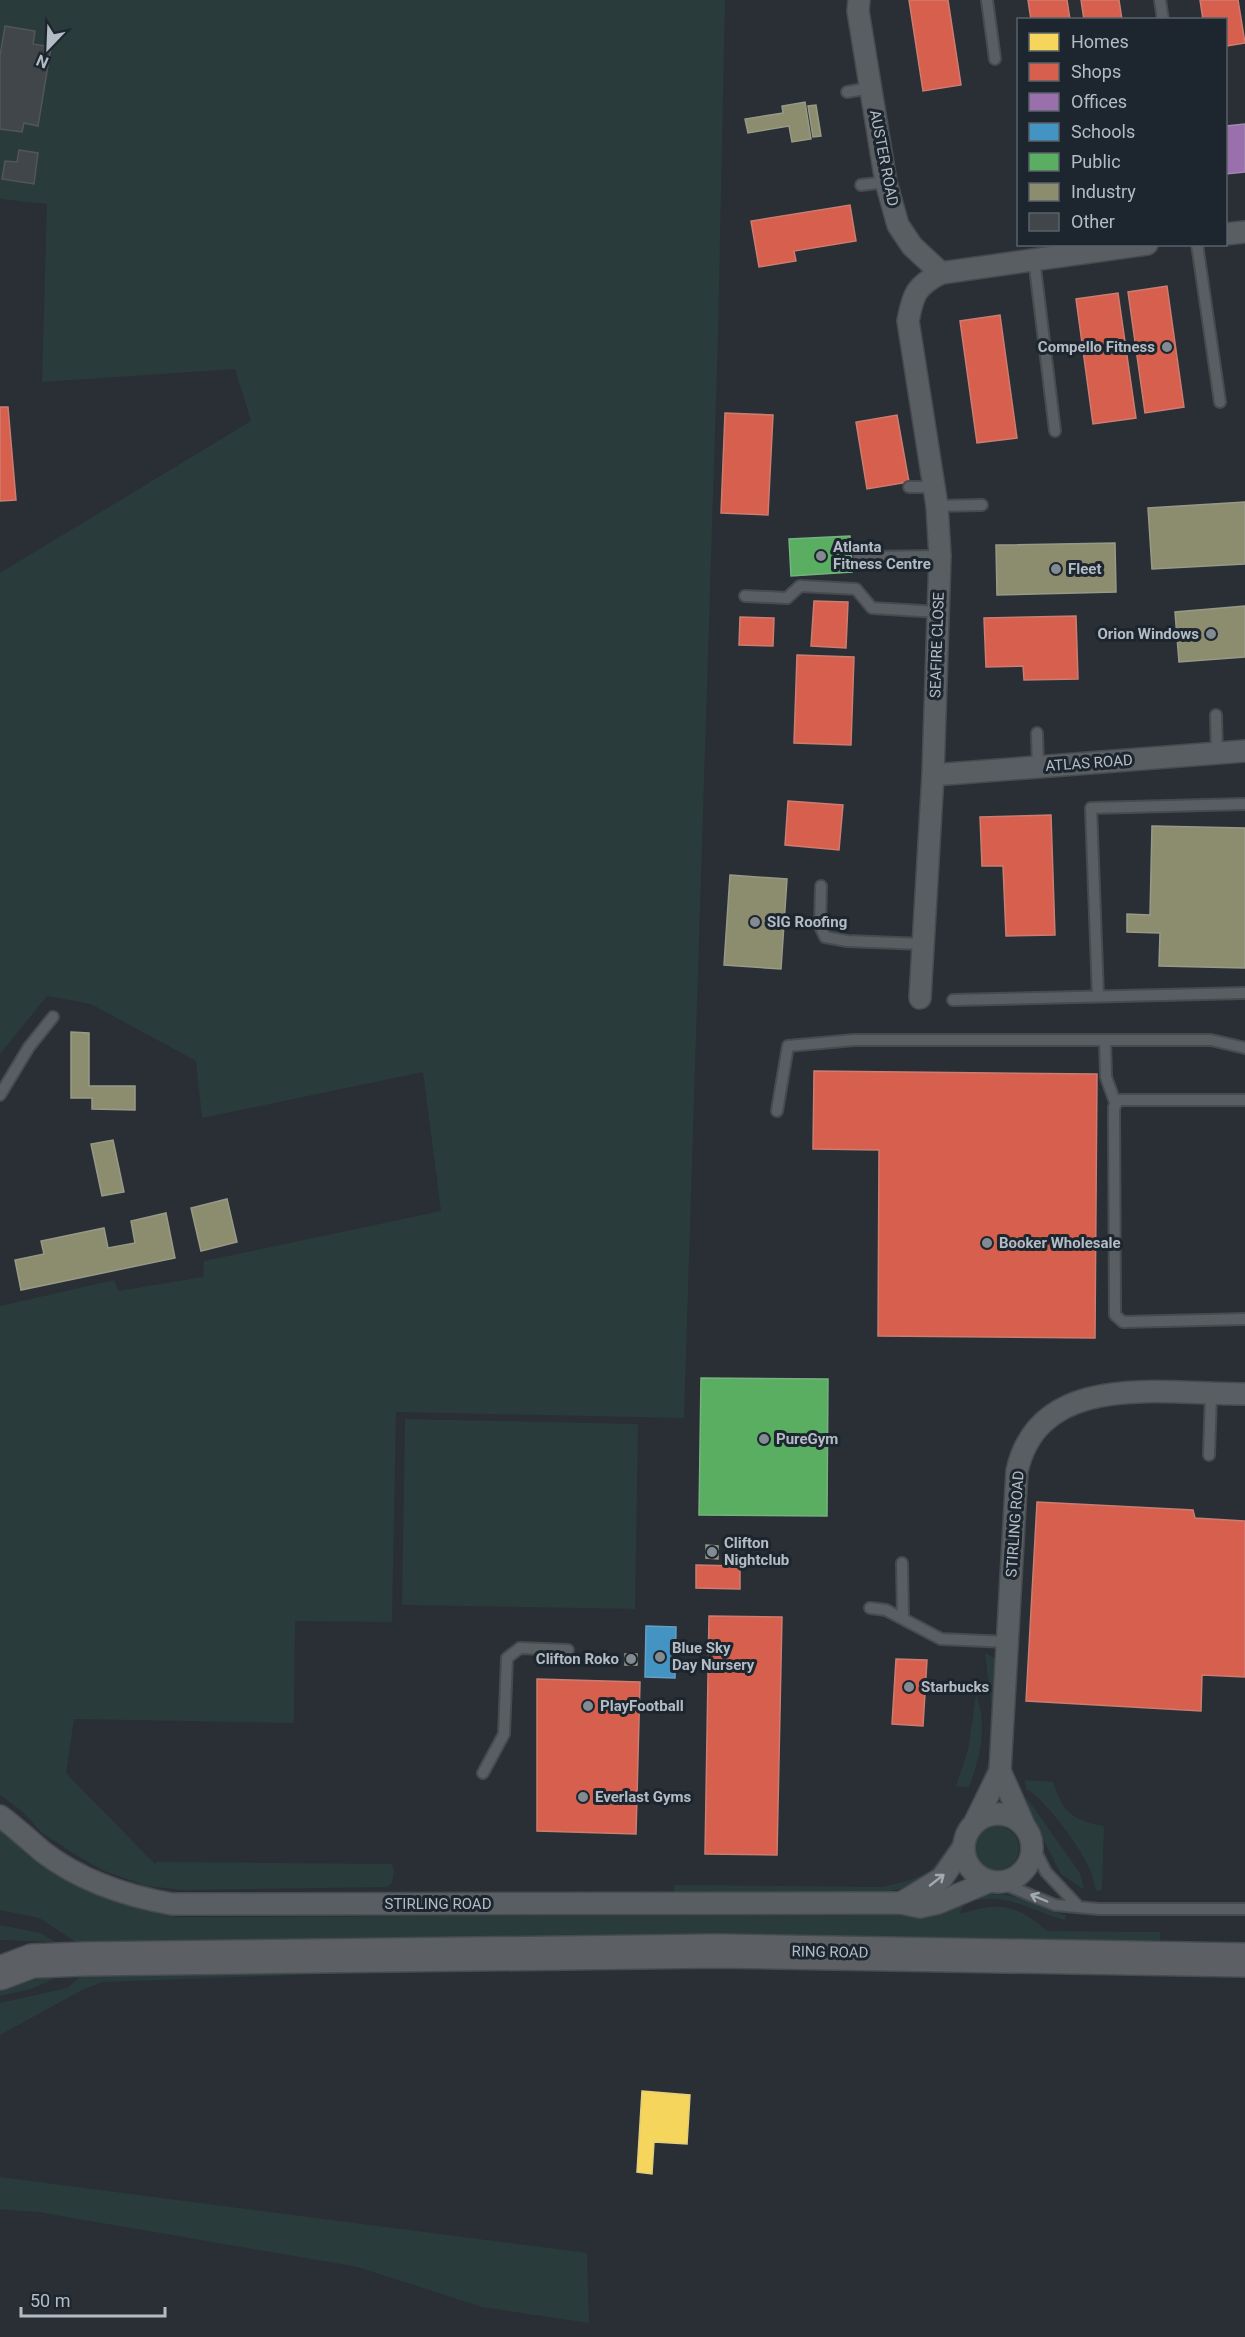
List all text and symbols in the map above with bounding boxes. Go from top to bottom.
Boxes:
north arrow [18,18,78,78]
legend [1017,18,1227,246]
text: Homes [1071,31,1129,52]
text: N [33,50,51,72]
text: Shops [1071,61,1121,82]
text: Offices [1071,91,1127,112]
street label: AUSTER ROAD [866,108,902,208]
text: Schools [1071,121,1135,142]
text: Public [1071,151,1121,172]
text: Industry [1071,181,1136,202]
text: Other [1071,211,1115,232]
place label: Compello Fitness [1038,338,1155,356]
marker: Compello Fitness [1160,340,1174,354]
place label: Atlanta Fitness Centre [833,538,931,573]
marker: Atlanta Fitness Centre [814,549,828,563]
place label: Fleet [1068,560,1101,578]
marker: Fleet [1049,562,1063,576]
street label: SEAFIRE CLOSE [926,591,948,698]
place label: Orion Windows [1097,625,1199,643]
marker: Orion Windows [1204,627,1218,641]
street label: ATLAS ROAD [1045,751,1133,775]
place label: SIG Roofing [767,913,847,931]
marker: SIG Roofing [748,915,762,929]
place label: Booker Wholesale [999,1234,1121,1252]
marker: Booker Wholesale [980,1236,994,1250]
place label: PureGym [776,1430,838,1448]
marker: PureGym [757,1432,771,1446]
street label: STIRLING ROAD [1002,1470,1028,1578]
place label: Clifton Nightclub [724,1534,789,1569]
marker: Clifton Nightclub [705,1545,719,1559]
place label: Blue Sky Day Nursery [672,1639,755,1674]
place label: Clifton Roko [536,1650,619,1668]
marker: Blue Sky Day Nursery [653,1650,667,1664]
marker: Clifton Roko [624,1652,638,1666]
place label: Starbucks [921,1678,989,1696]
marker: Starbucks [902,1680,916,1694]
place label: PlayFootball [600,1697,684,1715]
marker: PlayFootball [581,1699,595,1713]
place label: Everlast Gyms [595,1788,692,1806]
marker: Everlast Gyms [576,1790,590,1804]
one-way arrow [928,1874,944,1887]
one-way arrow [1030,1892,1048,1903]
street label: STIRLING ROAD [384,1895,492,1913]
street label: RING ROAD [791,1942,869,1962]
scale bar [21,2280,165,2318]
text: 50 m [30,2290,70,2311]

